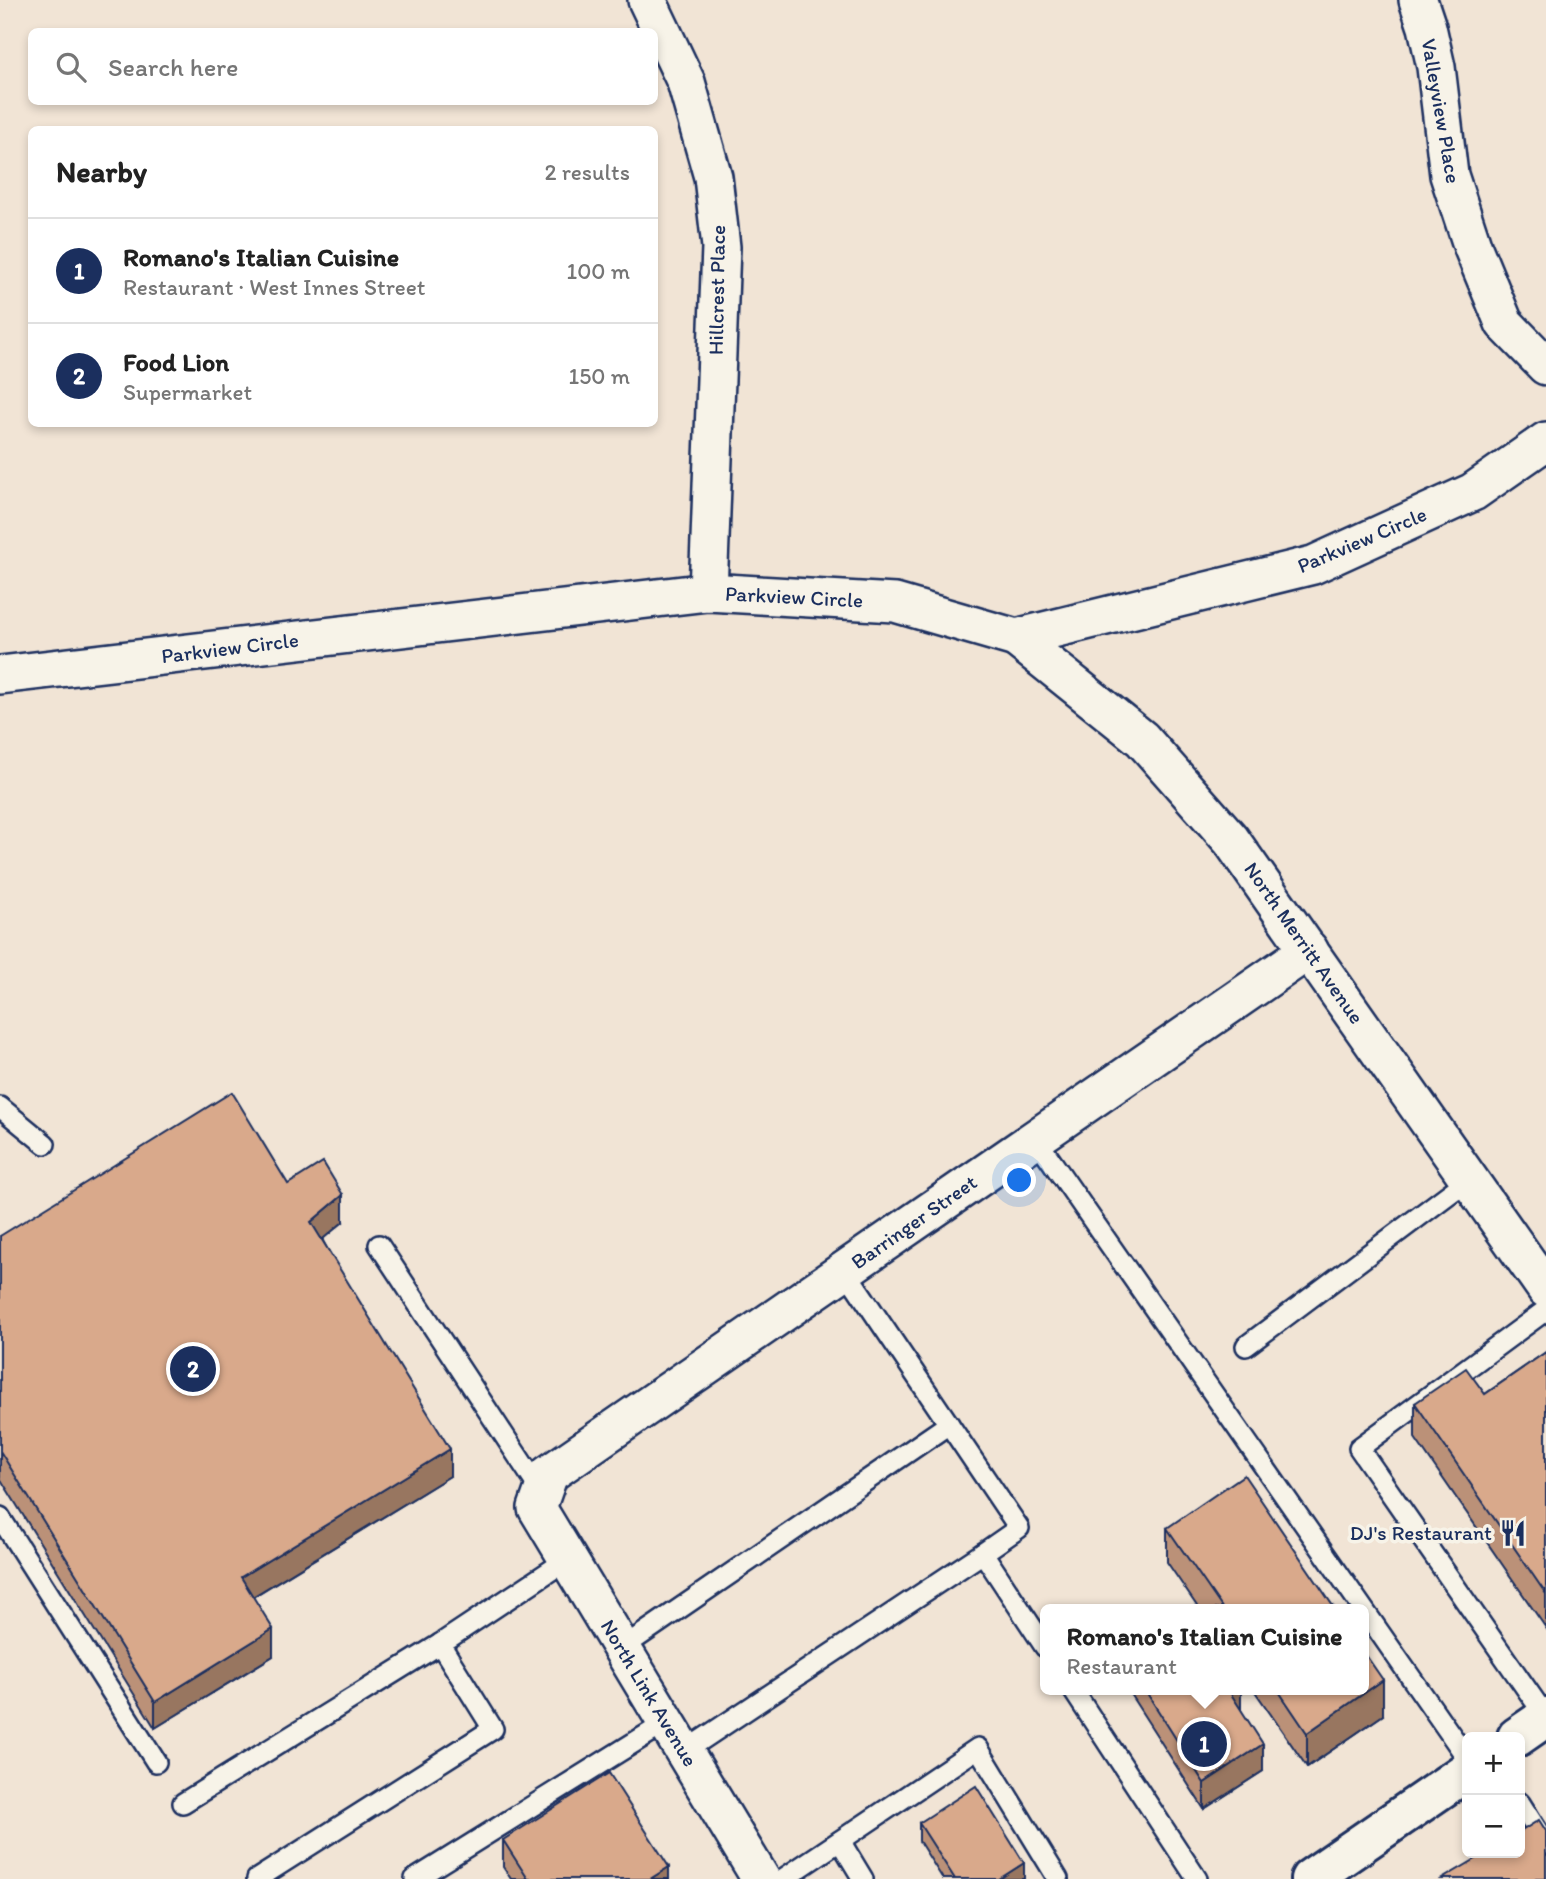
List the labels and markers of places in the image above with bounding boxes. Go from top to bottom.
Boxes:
pin: 2 [170,1343,216,1395]
restaurant icon: DJ's Restaurant [1498,1518,1528,1548]
place label: DJ's Restaurant [1350,1520,1492,1545]
pin: 1 [1181,1718,1227,1770]

